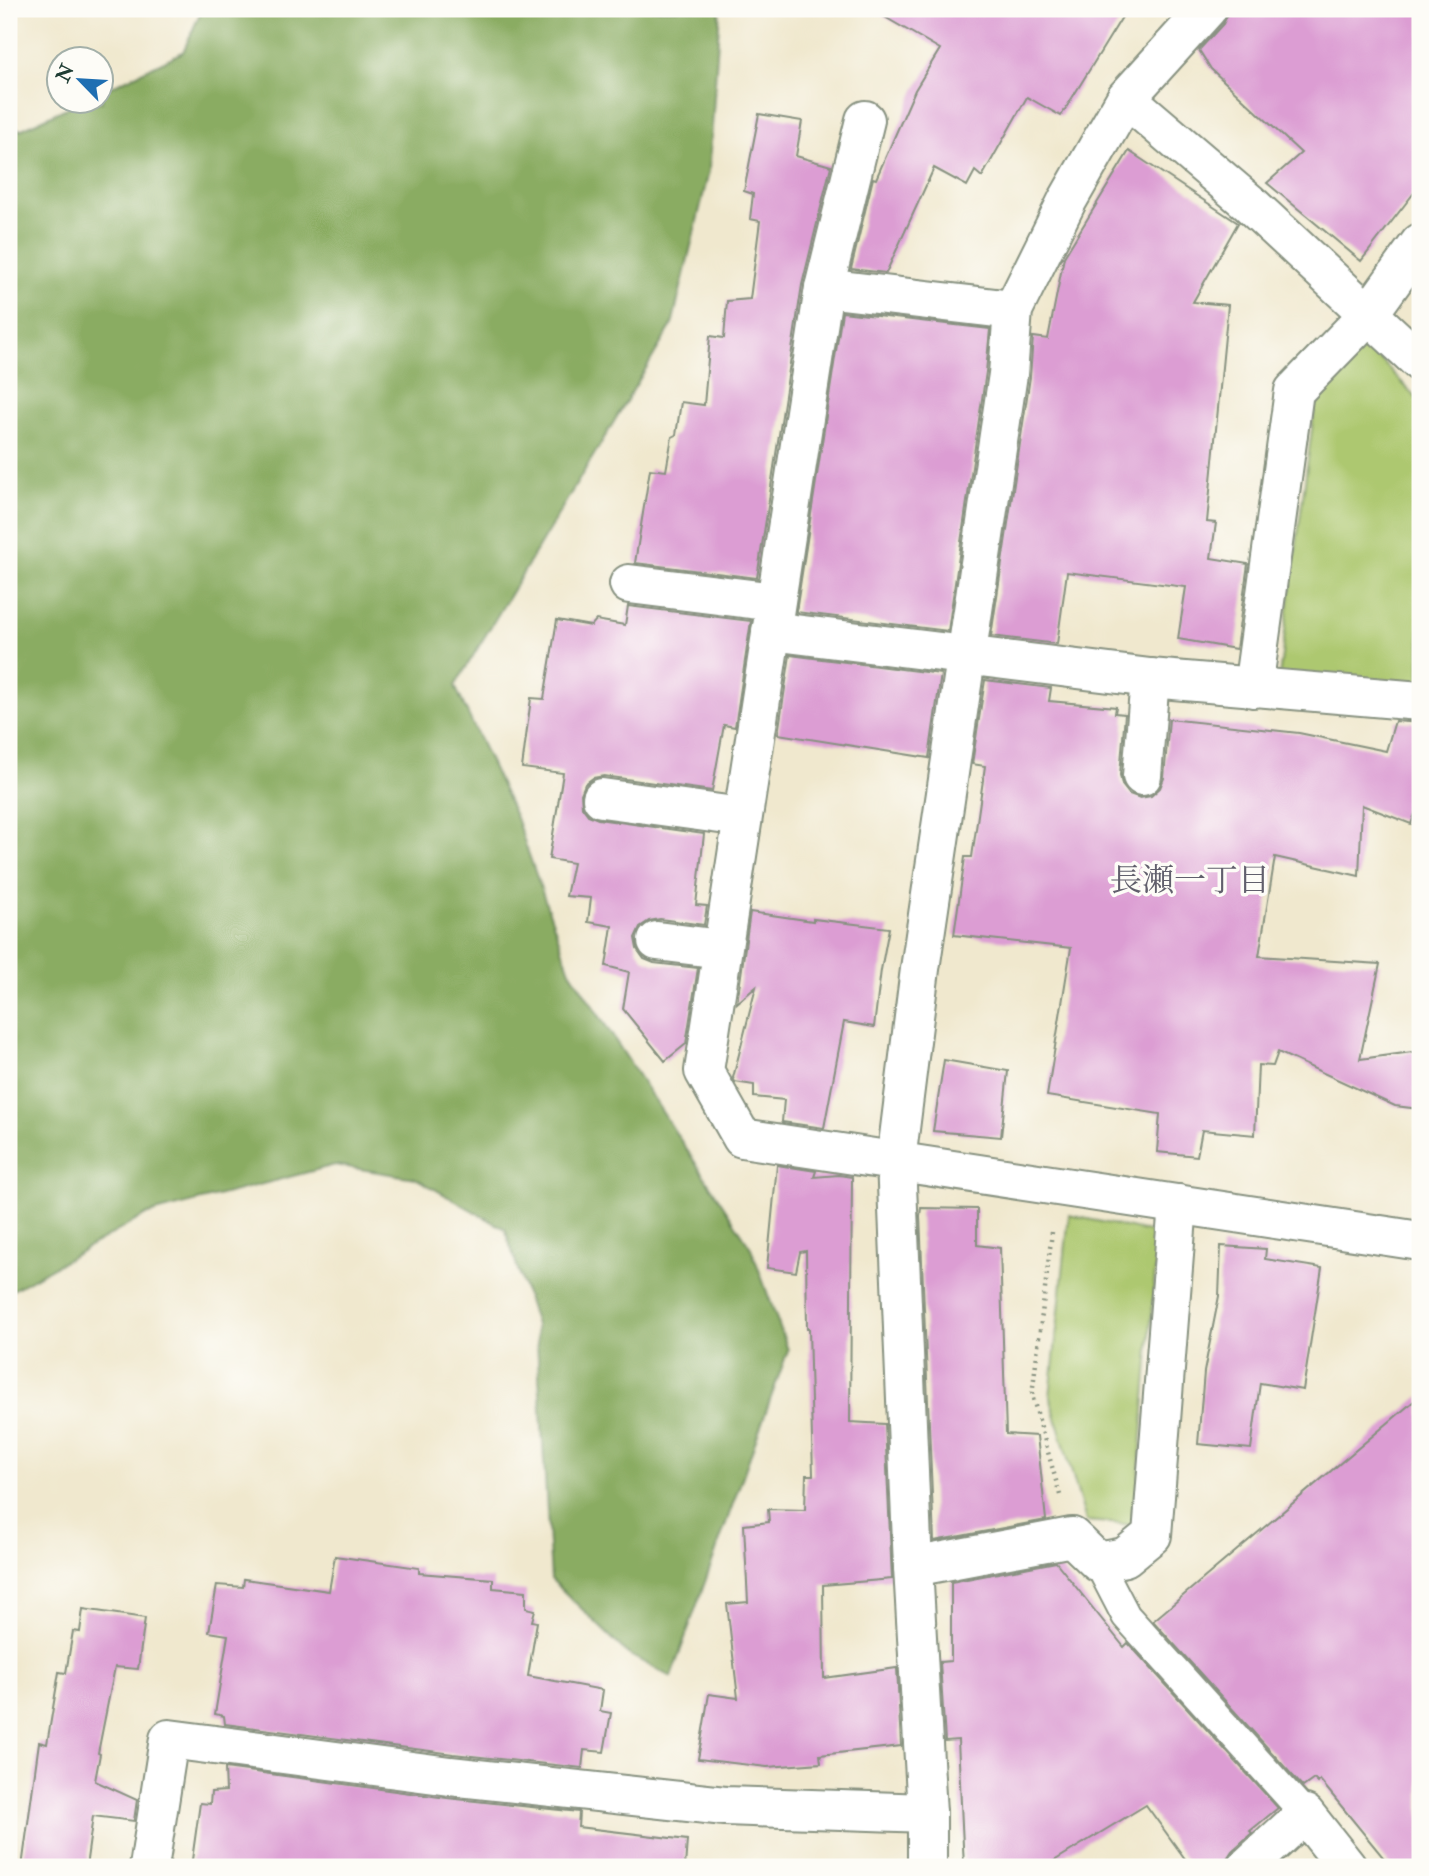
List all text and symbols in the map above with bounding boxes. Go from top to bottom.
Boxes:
north arrow [46,46,116,116]
text: N [51,60,80,87]
district label: 長瀬一丁目 [1110,861,1270,901]

